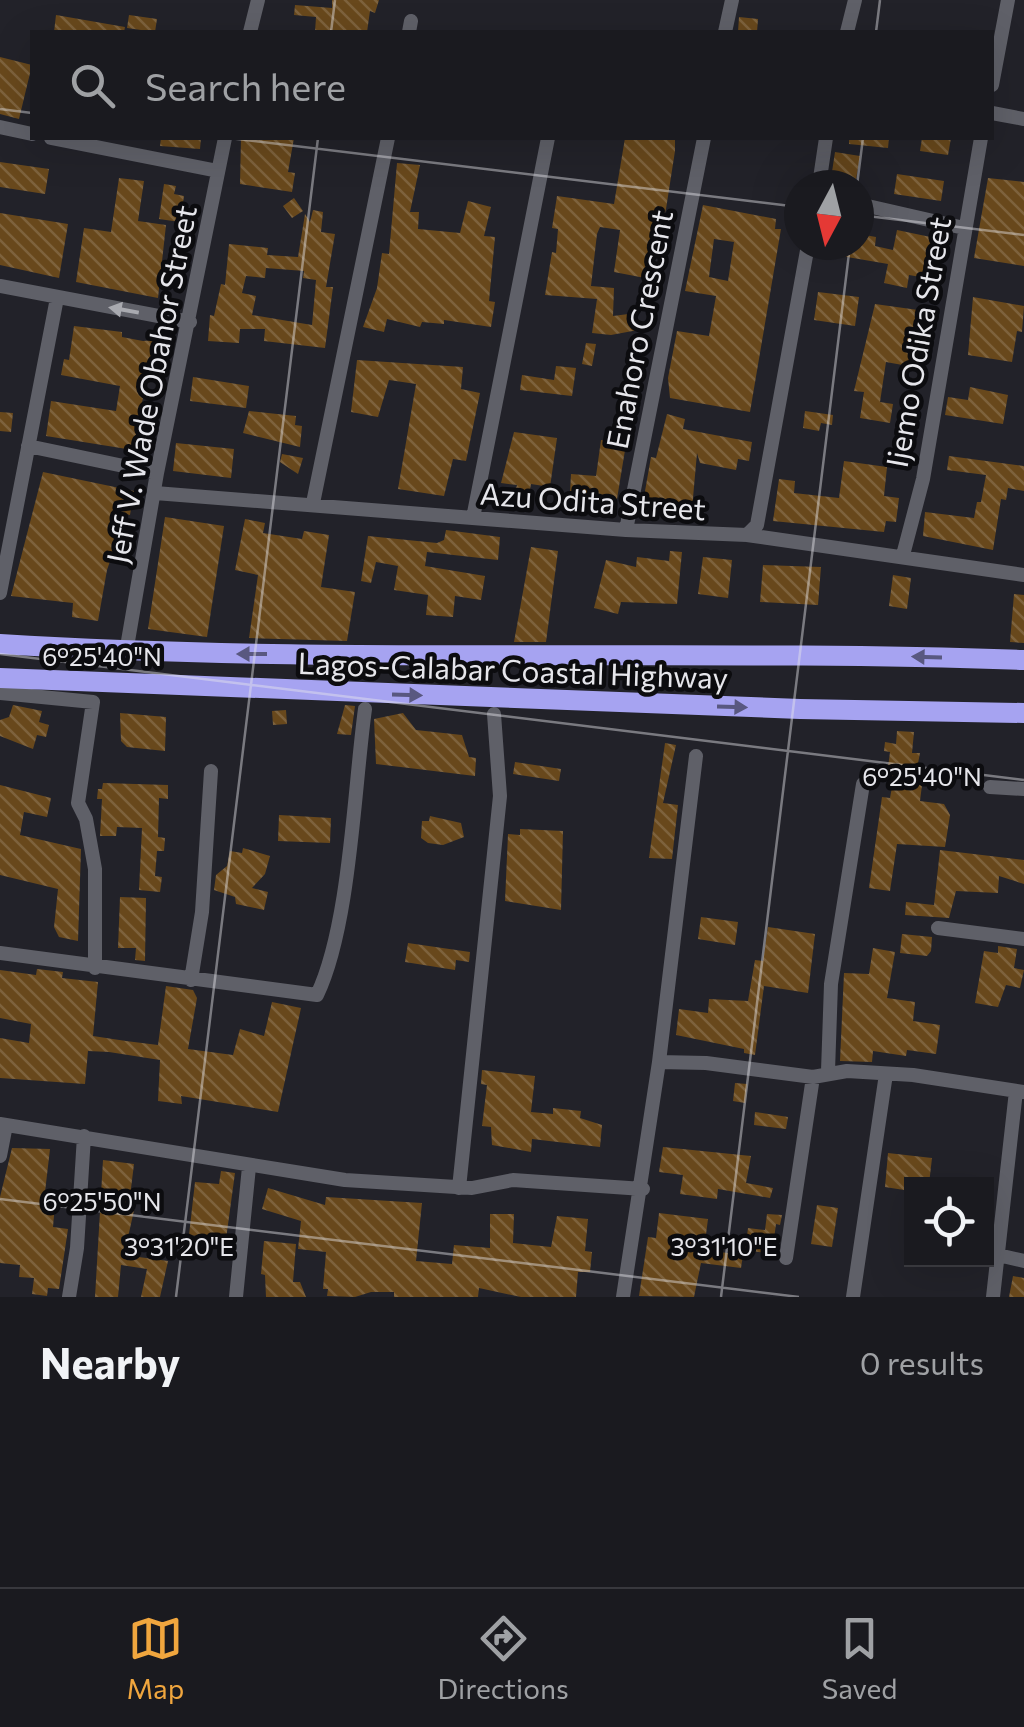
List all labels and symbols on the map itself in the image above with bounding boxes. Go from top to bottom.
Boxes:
north arrow [784,170,874,260]
street label: Jeff V. Wade Obahor Street [97,202,203,566]
street label: Enahoro Crescent [597,206,679,452]
street label: Ijemo Odika Street [877,214,957,470]
one-way arrow [108,302,139,317]
street label: Azu Odita Street [479,474,707,526]
text: 6°25'40"N [42,641,162,671]
street label: Lagos-Calabar Coastal Highway [297,643,729,695]
one-way arrow [235,646,267,662]
one-way arrow [910,648,942,664]
one-way arrow [392,688,423,704]
one-way arrow [716,699,748,715]
text: 6°25'40"N [862,761,982,791]
text: 6°25'50"N [43,1186,161,1216]
text: 3°31'20"E [124,1231,234,1261]
text: 3°31'10"E [670,1231,778,1261]

